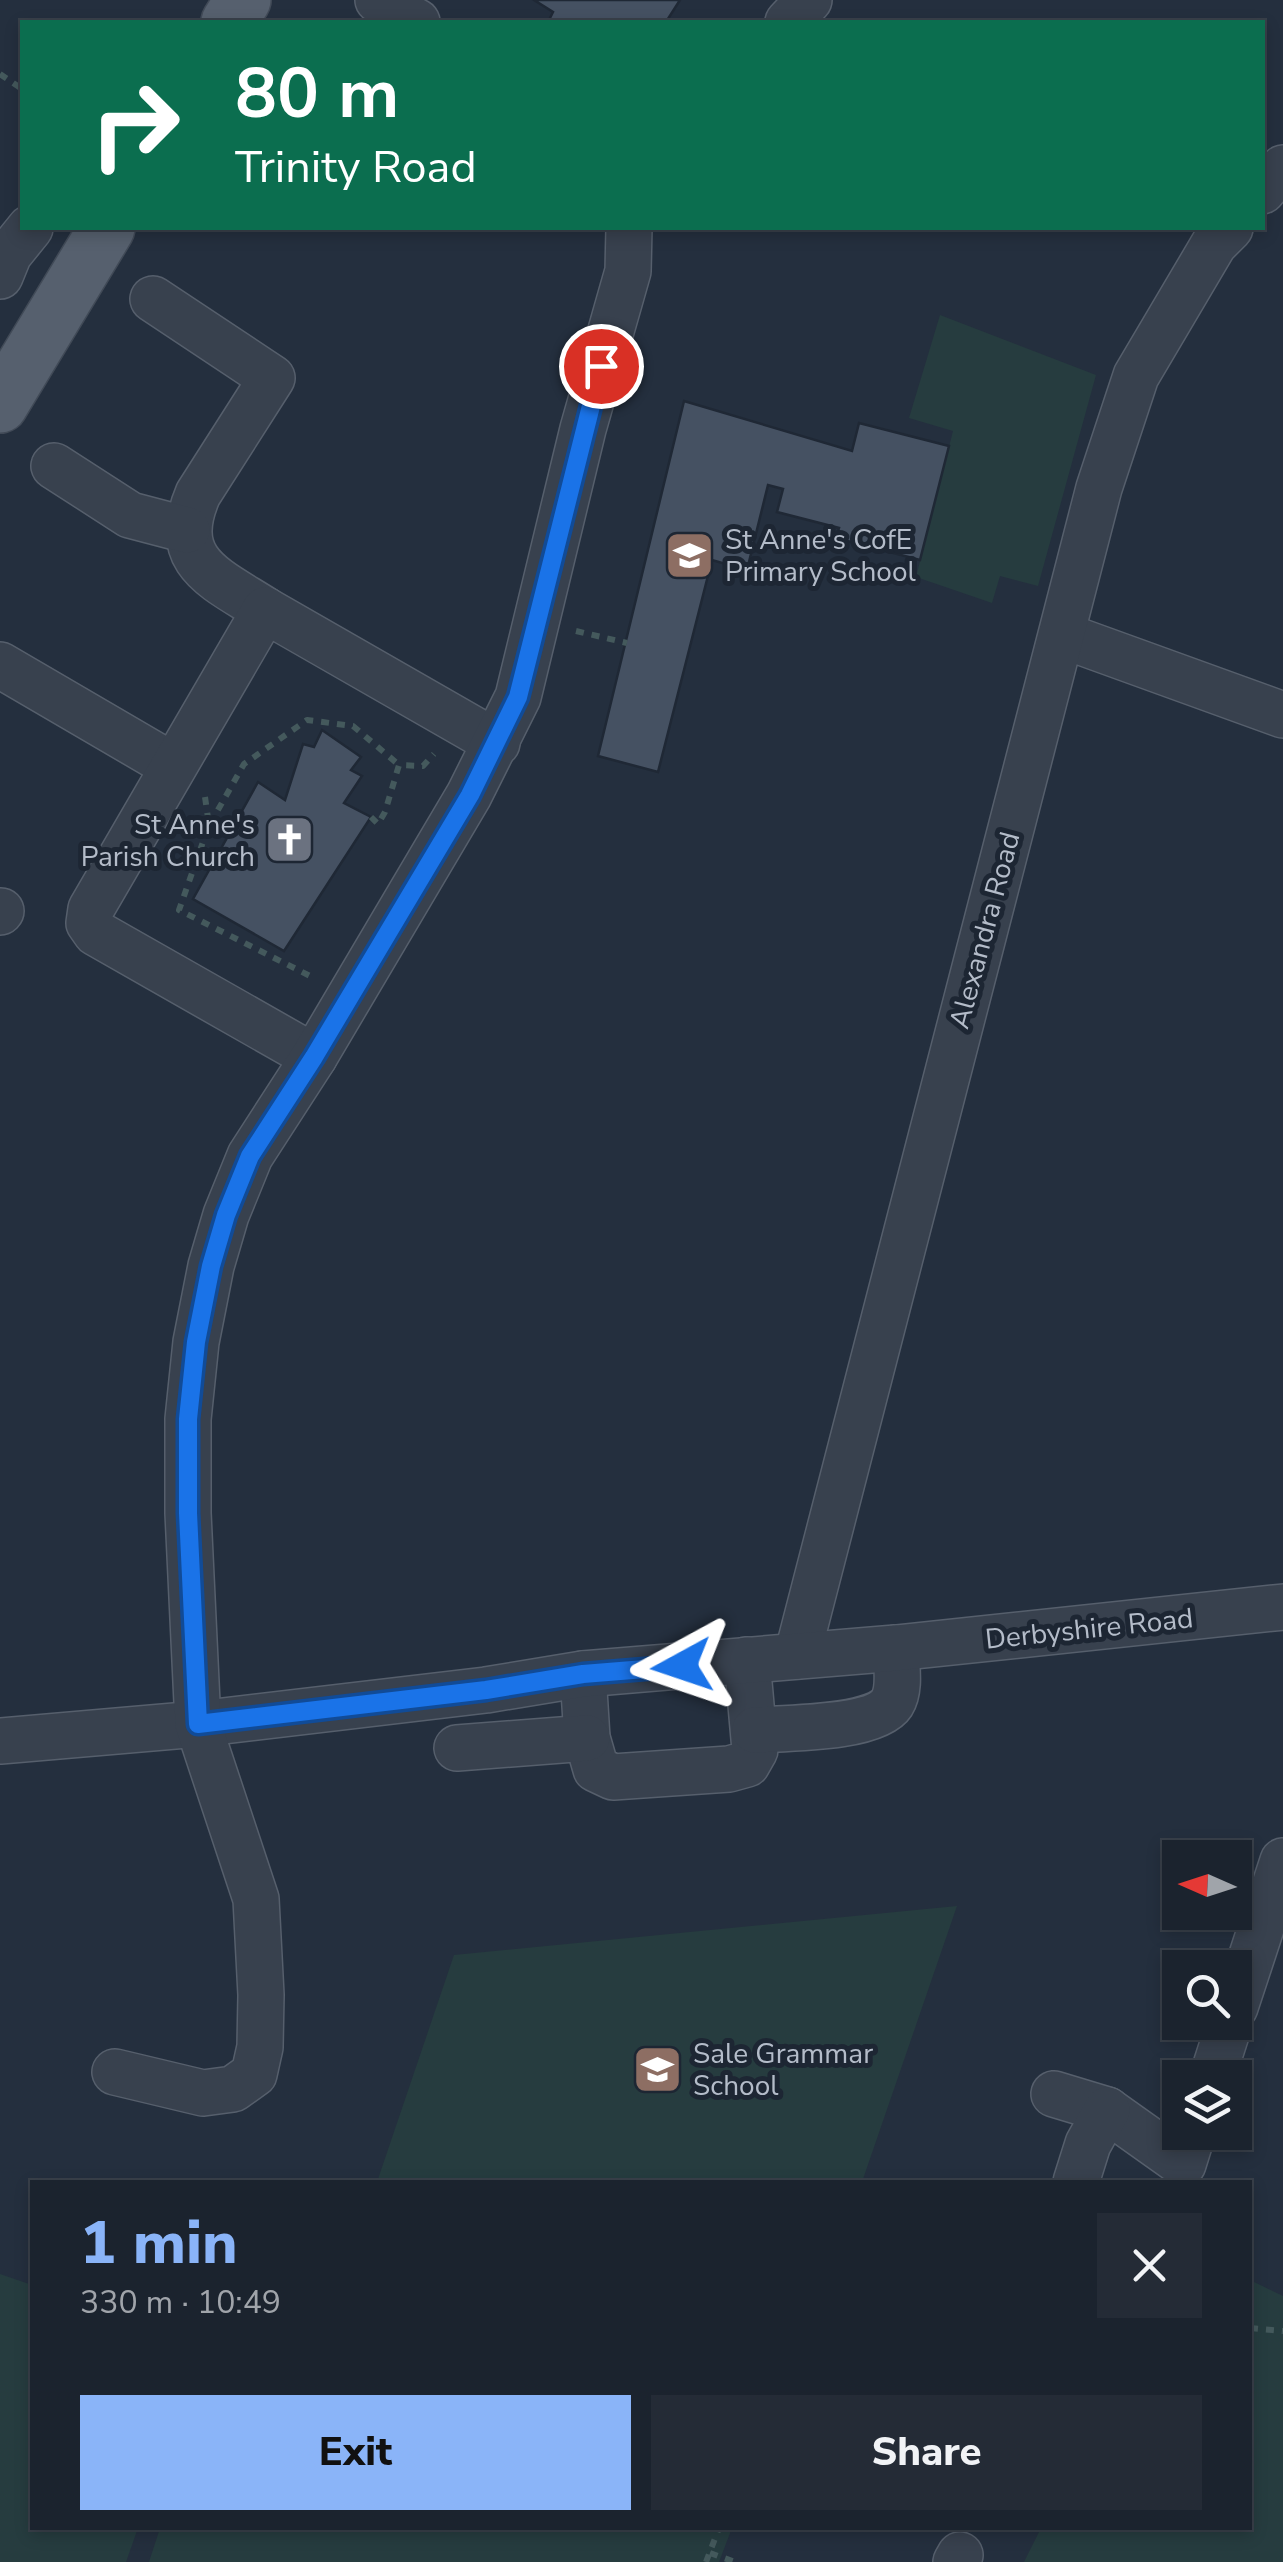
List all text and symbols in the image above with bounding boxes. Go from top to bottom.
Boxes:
text: 80 m [235,46,399,142]
icon: right [70,60,200,190]
text: Trinity Road [235,137,477,198]
pin [559,324,644,409]
icon: arrive [574,339,629,394]
place label: St Anne's CofE Primary School [725,521,916,591]
school or university icon: St Anne's CofE Primary School [664,529,716,581]
place label: St Anne's Parish Church [81,806,255,876]
church icon: St Anne's Parish Church [264,814,316,866]
street label: Alexandra Road [940,828,1029,1033]
street label: Derbyshire Road [983,1599,1195,1659]
position arrow [630,1614,734,1718]
north arrow [1162,1840,1252,1930]
map controls [1162,1840,1252,2150]
button: search [1162,1950,1252,2040]
place label: Sale Grammar School [693,2035,873,2105]
school or university icon: Sale Grammar School [632,2043,684,2095]
button: layers [1162,2060,1252,2150]
text: 1 min [80,2202,238,2284]
button: close [1097,2213,1202,2318]
text: 330 m · 10:49 [80,2281,281,2324]
button: Exit [80,2395,631,2510]
button: Share [651,2395,1202,2510]

